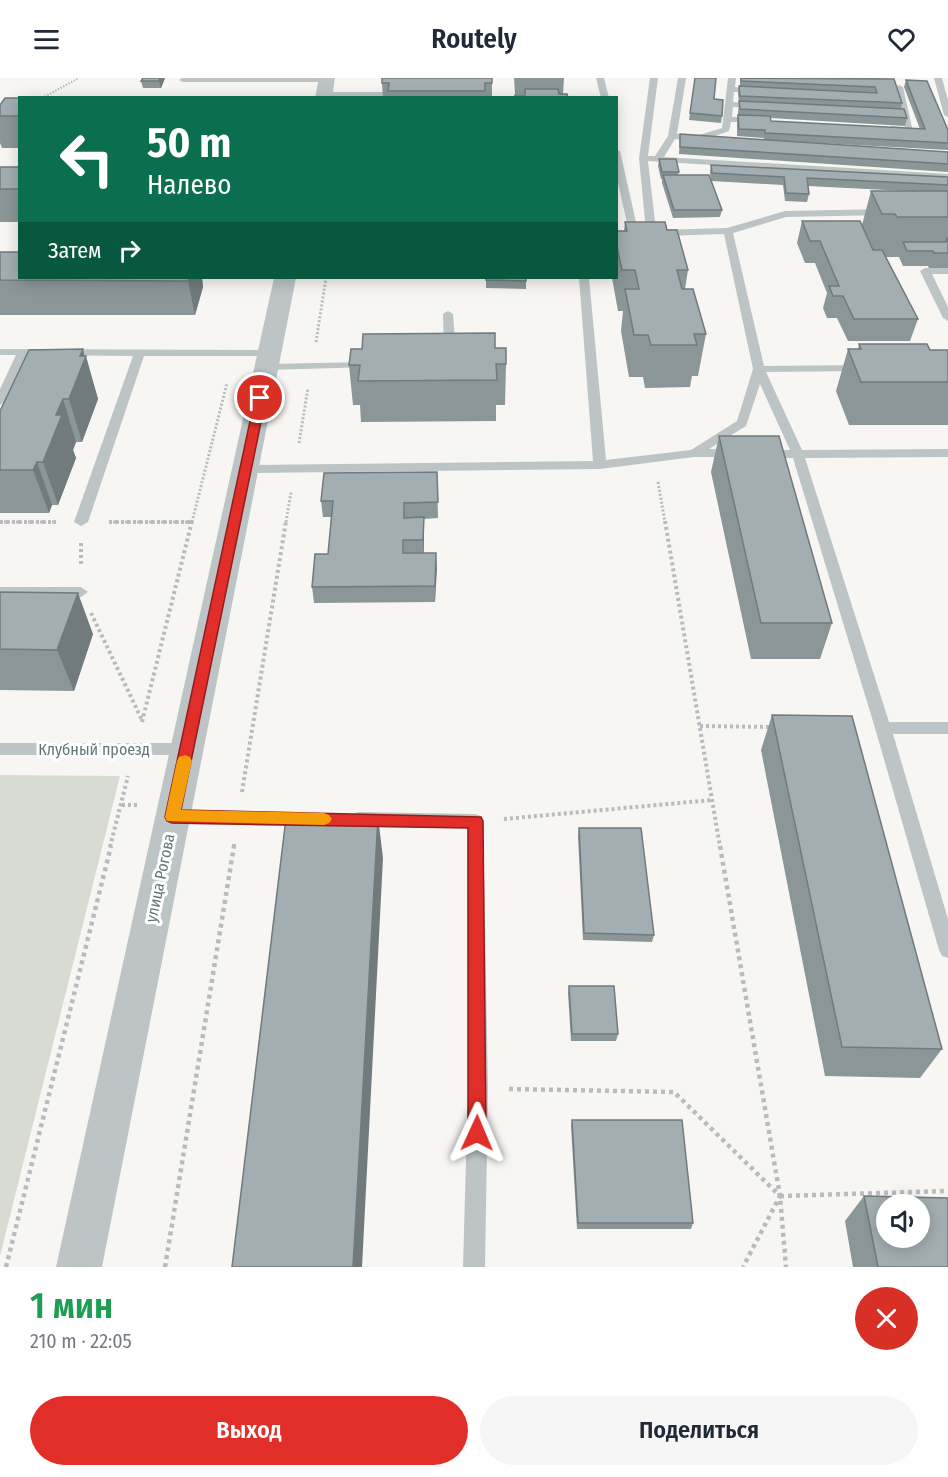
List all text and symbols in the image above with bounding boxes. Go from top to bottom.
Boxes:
icon: menu [30,23,63,56]
text: Routely [431,23,517,55]
icon: heart [885,23,918,56]
text: 50 m [147,118,231,168]
icon: left [48,120,126,198]
text: Налево [147,169,231,201]
icon: right [113,234,146,267]
text: Затем [48,237,101,264]
pin [234,372,285,423]
icon: arrive [243,381,276,414]
street label: Клубный проезд [38,740,150,759]
street label: улица Рогова [141,832,179,924]
position arrow [445,1101,509,1165]
map controls [876,1194,930,1248]
button: sound [876,1194,930,1248]
text: 1 мин [30,1284,113,1328]
button: close [855,1287,918,1350]
text: 210 m · 22:05 [30,1329,132,1353]
button: Выход [30,1396,468,1465]
button: Поделиться [480,1396,918,1465]

